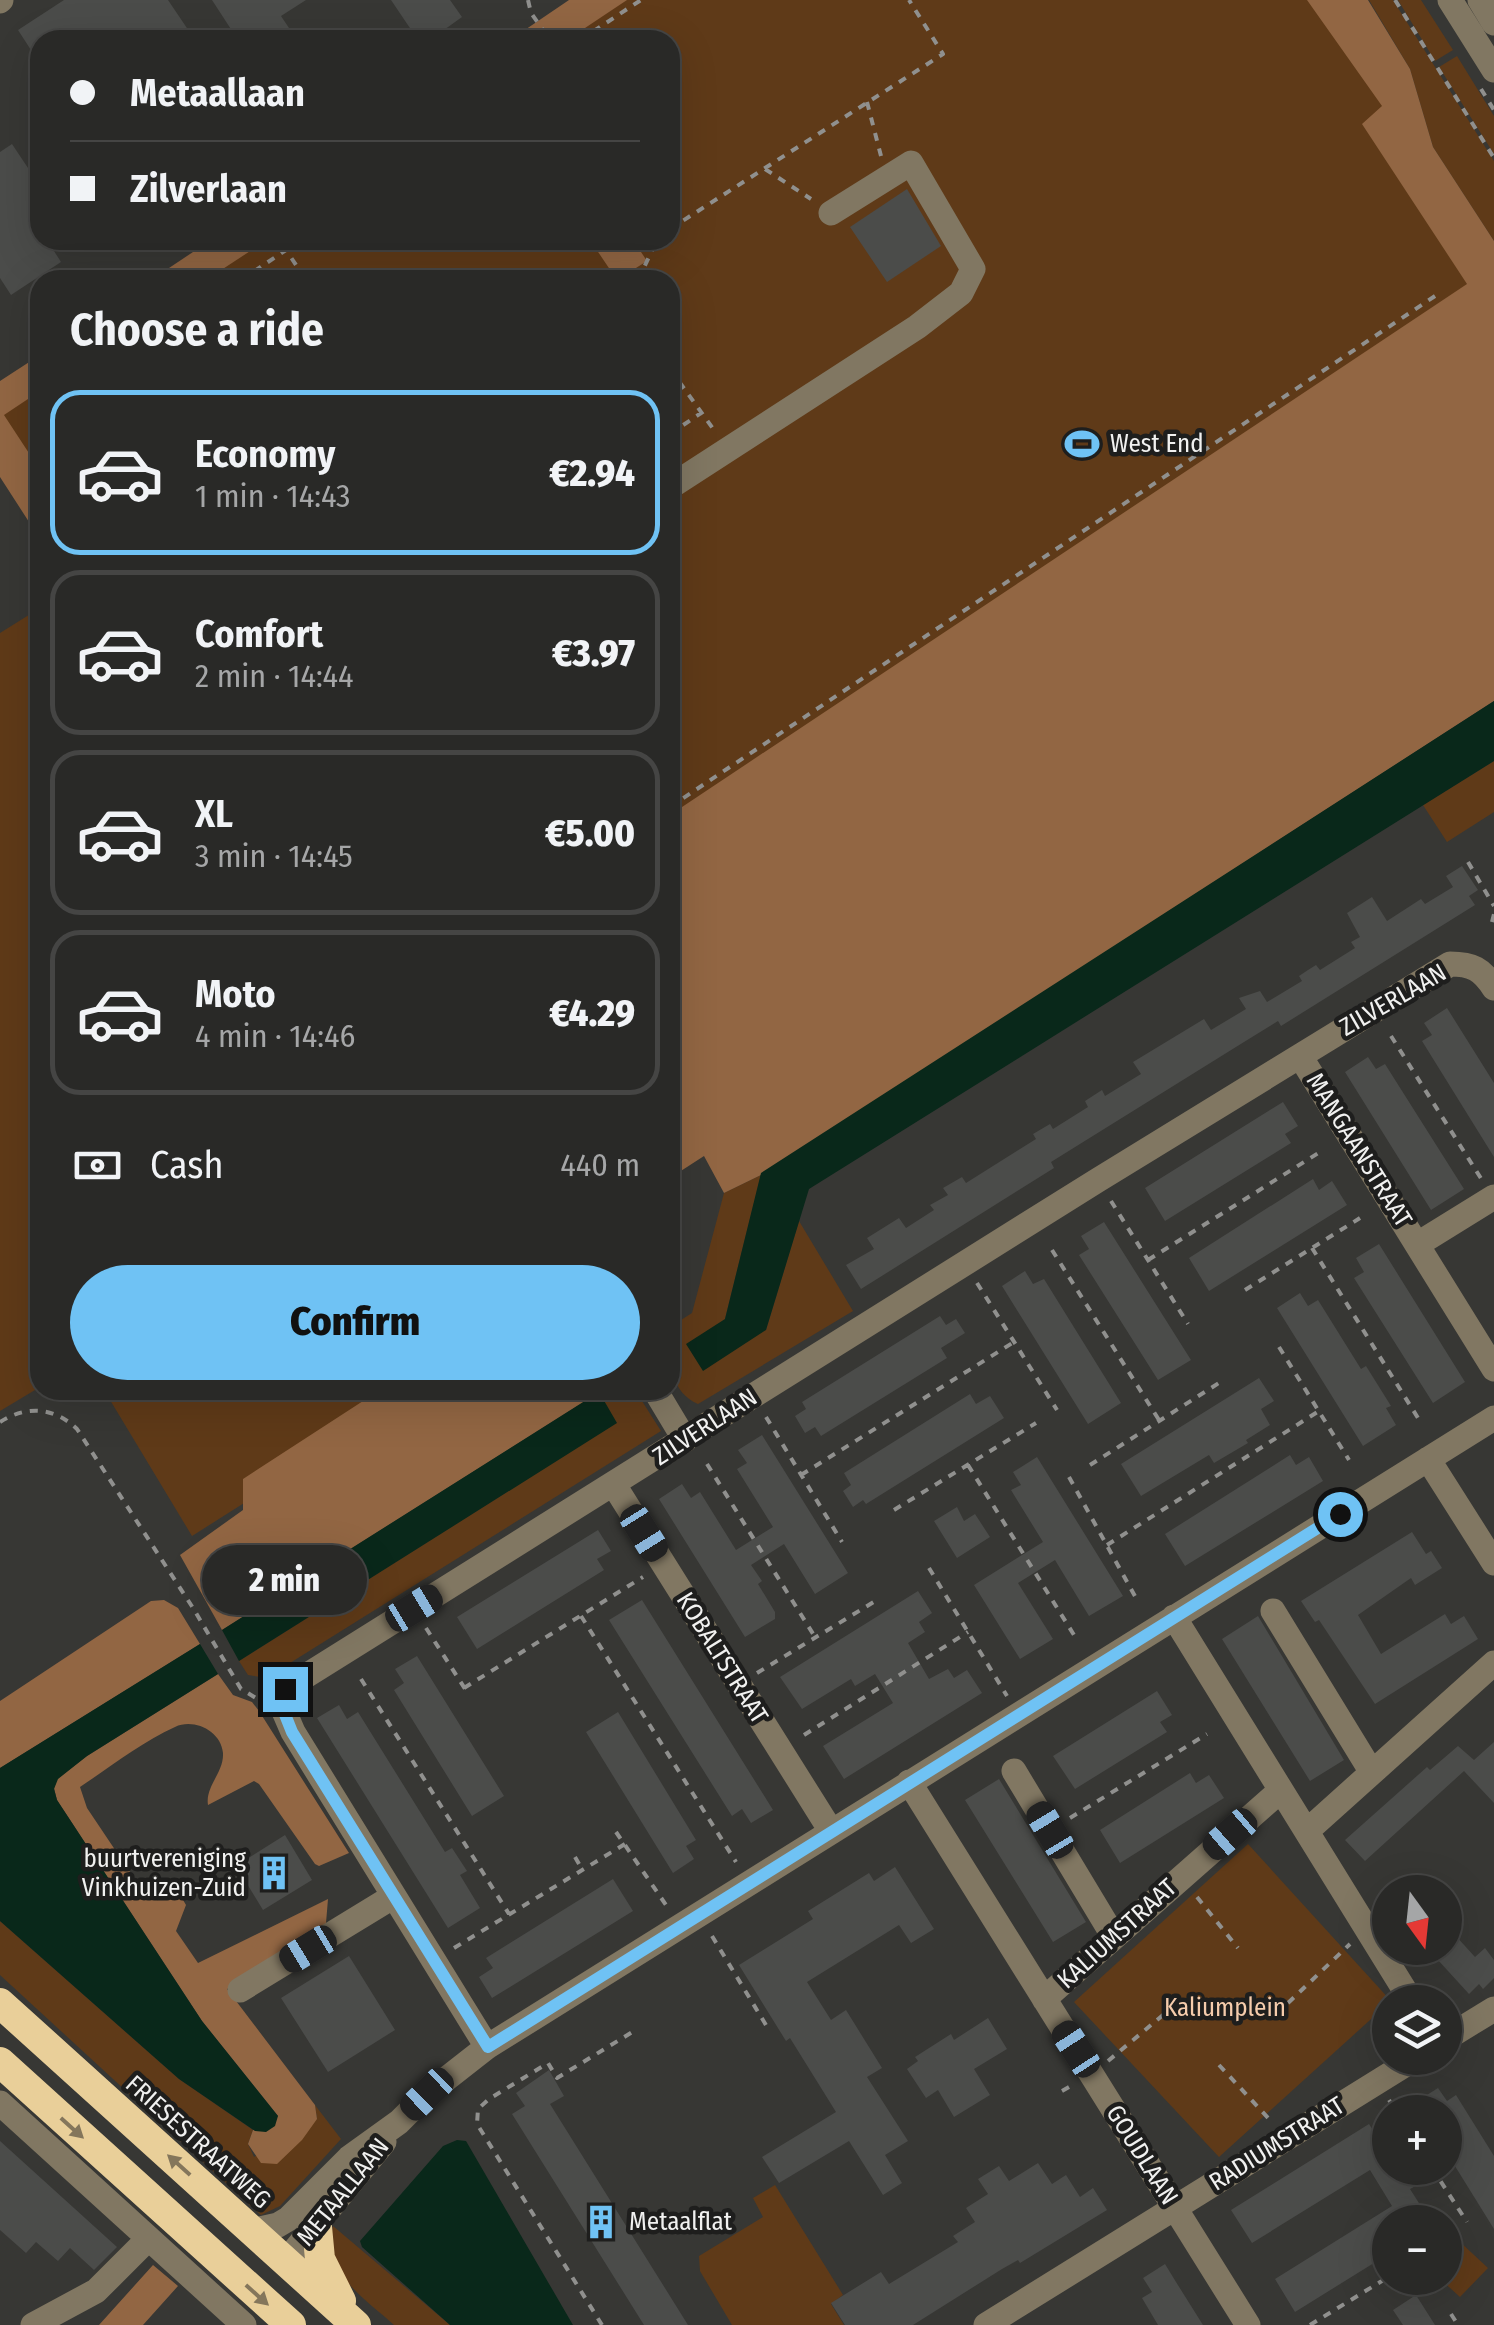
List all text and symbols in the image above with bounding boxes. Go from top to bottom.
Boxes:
text: Metaallaan [130,70,305,116]
text: Zilverlaan [130,166,287,212]
text: Choose a ride [70,303,324,357]
sports icon: West End [1063,425,1101,463]
icon: car [75,428,165,518]
place label: West End [1110,429,1204,459]
text: Economy [195,431,335,477]
text: €2.94 [549,450,635,496]
text: 1 min · 14:43 [195,477,350,515]
icon: car [75,608,165,698]
text: Comfort [195,611,323,657]
text: €3.97 [552,630,635,676]
text: 2 min · 14:44 [195,657,354,695]
icon: car [75,788,165,878]
text: XL [195,791,233,837]
text: €5.00 [545,810,635,856]
text: 3 min · 14:45 [195,837,353,875]
street label: ZILVERLAAN [1334,957,1452,1043]
icon: car [75,968,165,1058]
text: Moto [195,971,276,1017]
text: €4.29 [549,990,635,1036]
text: 4 min · 14:46 [195,1017,355,1055]
street label: MANGAANSTRAAT [1300,1068,1418,1233]
icon: cash [70,1138,125,1193]
text: Cash [150,1142,224,1188]
text: 440 m [560,1146,640,1184]
button: Confirm [70,1265,640,1380]
street label: ZILVERLAAN [647,1382,763,1472]
route start [1318,1492,1363,1537]
car [615,1500,673,1566]
callout: 2 min [202,1544,368,1614]
text: 2 min [249,1561,320,1599]
car [381,1580,447,1636]
street label: KOBALTSTRAAT [670,1587,774,1730]
route end [263,1667,308,1712]
car [1022,1797,1078,1863]
car [1198,1803,1262,1865]
place label: buurtvereniging Vinkhuizen-Zuid [82,1844,246,1903]
building icon: buurtvereniging Vinkhuizen-Zuid [255,1854,293,1892]
street label: KALIUMSTRAAT [1051,1872,1183,1995]
north arrow [1372,1875,1462,1965]
map controls [1372,1875,1462,2295]
car [275,1921,341,1977]
button: layers [1372,1985,1462,2075]
park label: Kaliumplein [1164,1993,1286,2023]
car [1047,2016,1105,2082]
car [395,2062,459,2126]
street label: FRIESESTRAATWEG [119,2069,277,2215]
street label: RADIUMSTRAAT [1204,2090,1350,2197]
button: + [1372,2095,1462,2185]
street label: GOUDLAAN [1100,2100,1184,2210]
one-way arrow [59,2116,84,2138]
street label: METAALLAAN [291,2132,395,2252]
one-way arrow [167,2154,191,2177]
building icon: Metaalflat [582,2203,620,2241]
button: − [1372,2205,1462,2295]
place label: Metaalflat [629,2207,733,2237]
one-way arrow [245,2284,270,2306]

